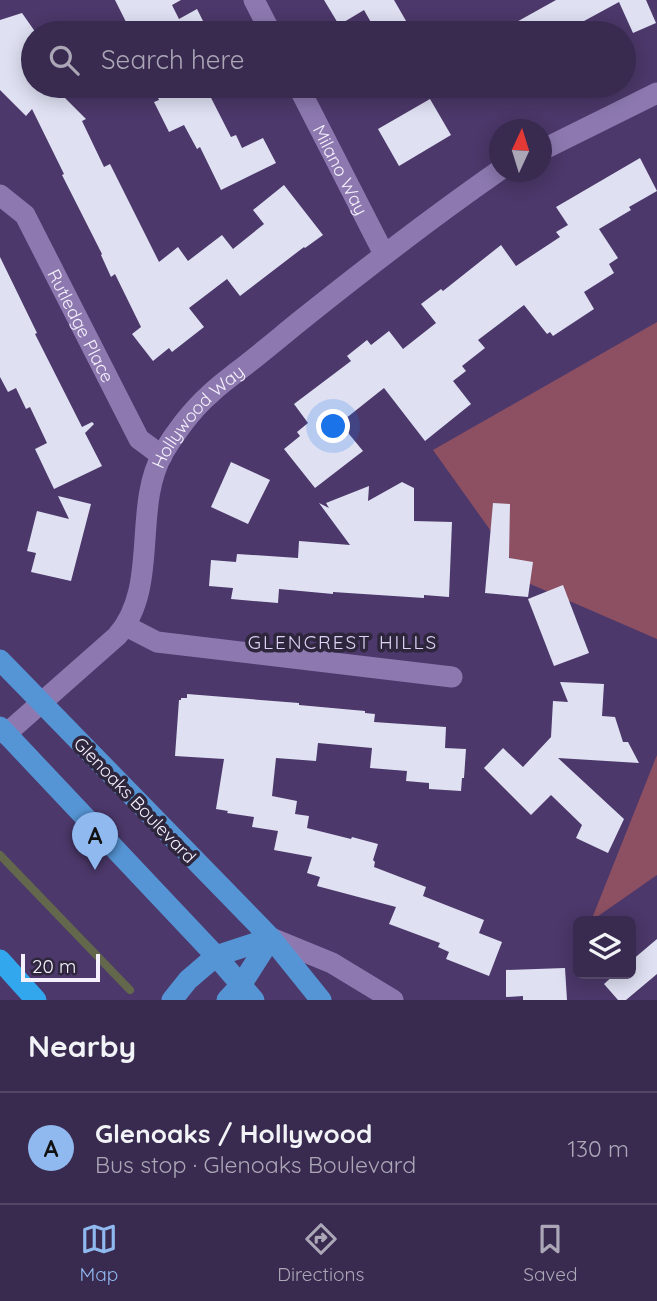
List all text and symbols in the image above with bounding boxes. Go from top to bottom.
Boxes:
search box [21,21,636,98]
icon: search [45,41,83,79]
text: Search here [101,43,245,76]
north arrow [489,119,552,182]
street label: Milano Way [308,121,373,219]
street label: Rutledge Place [43,265,120,386]
street label: Hollywood Way [146,359,248,472]
your location [316,409,350,443]
district label: GLENCREST HILLS [248,630,438,654]
street label: Glenoaks Boulevard [69,732,201,868]
pin: A [72,812,118,870]
map controls [573,916,636,979]
button: layers [573,916,636,979]
scale bar [21,951,100,983]
text: 20 m [32,954,76,978]
text: Nearby [28,1027,136,1065]
text: Glenoaks / Hollywood [95,1117,372,1150]
text: A [44,1134,58,1163]
text: 130 m [567,1134,629,1163]
text: Bus stop · Glenoaks Boulevard [95,1150,416,1179]
tab: Map [80,1220,118,1286]
tab: Directions [277,1220,364,1286]
tab: Saved [523,1220,578,1286]

